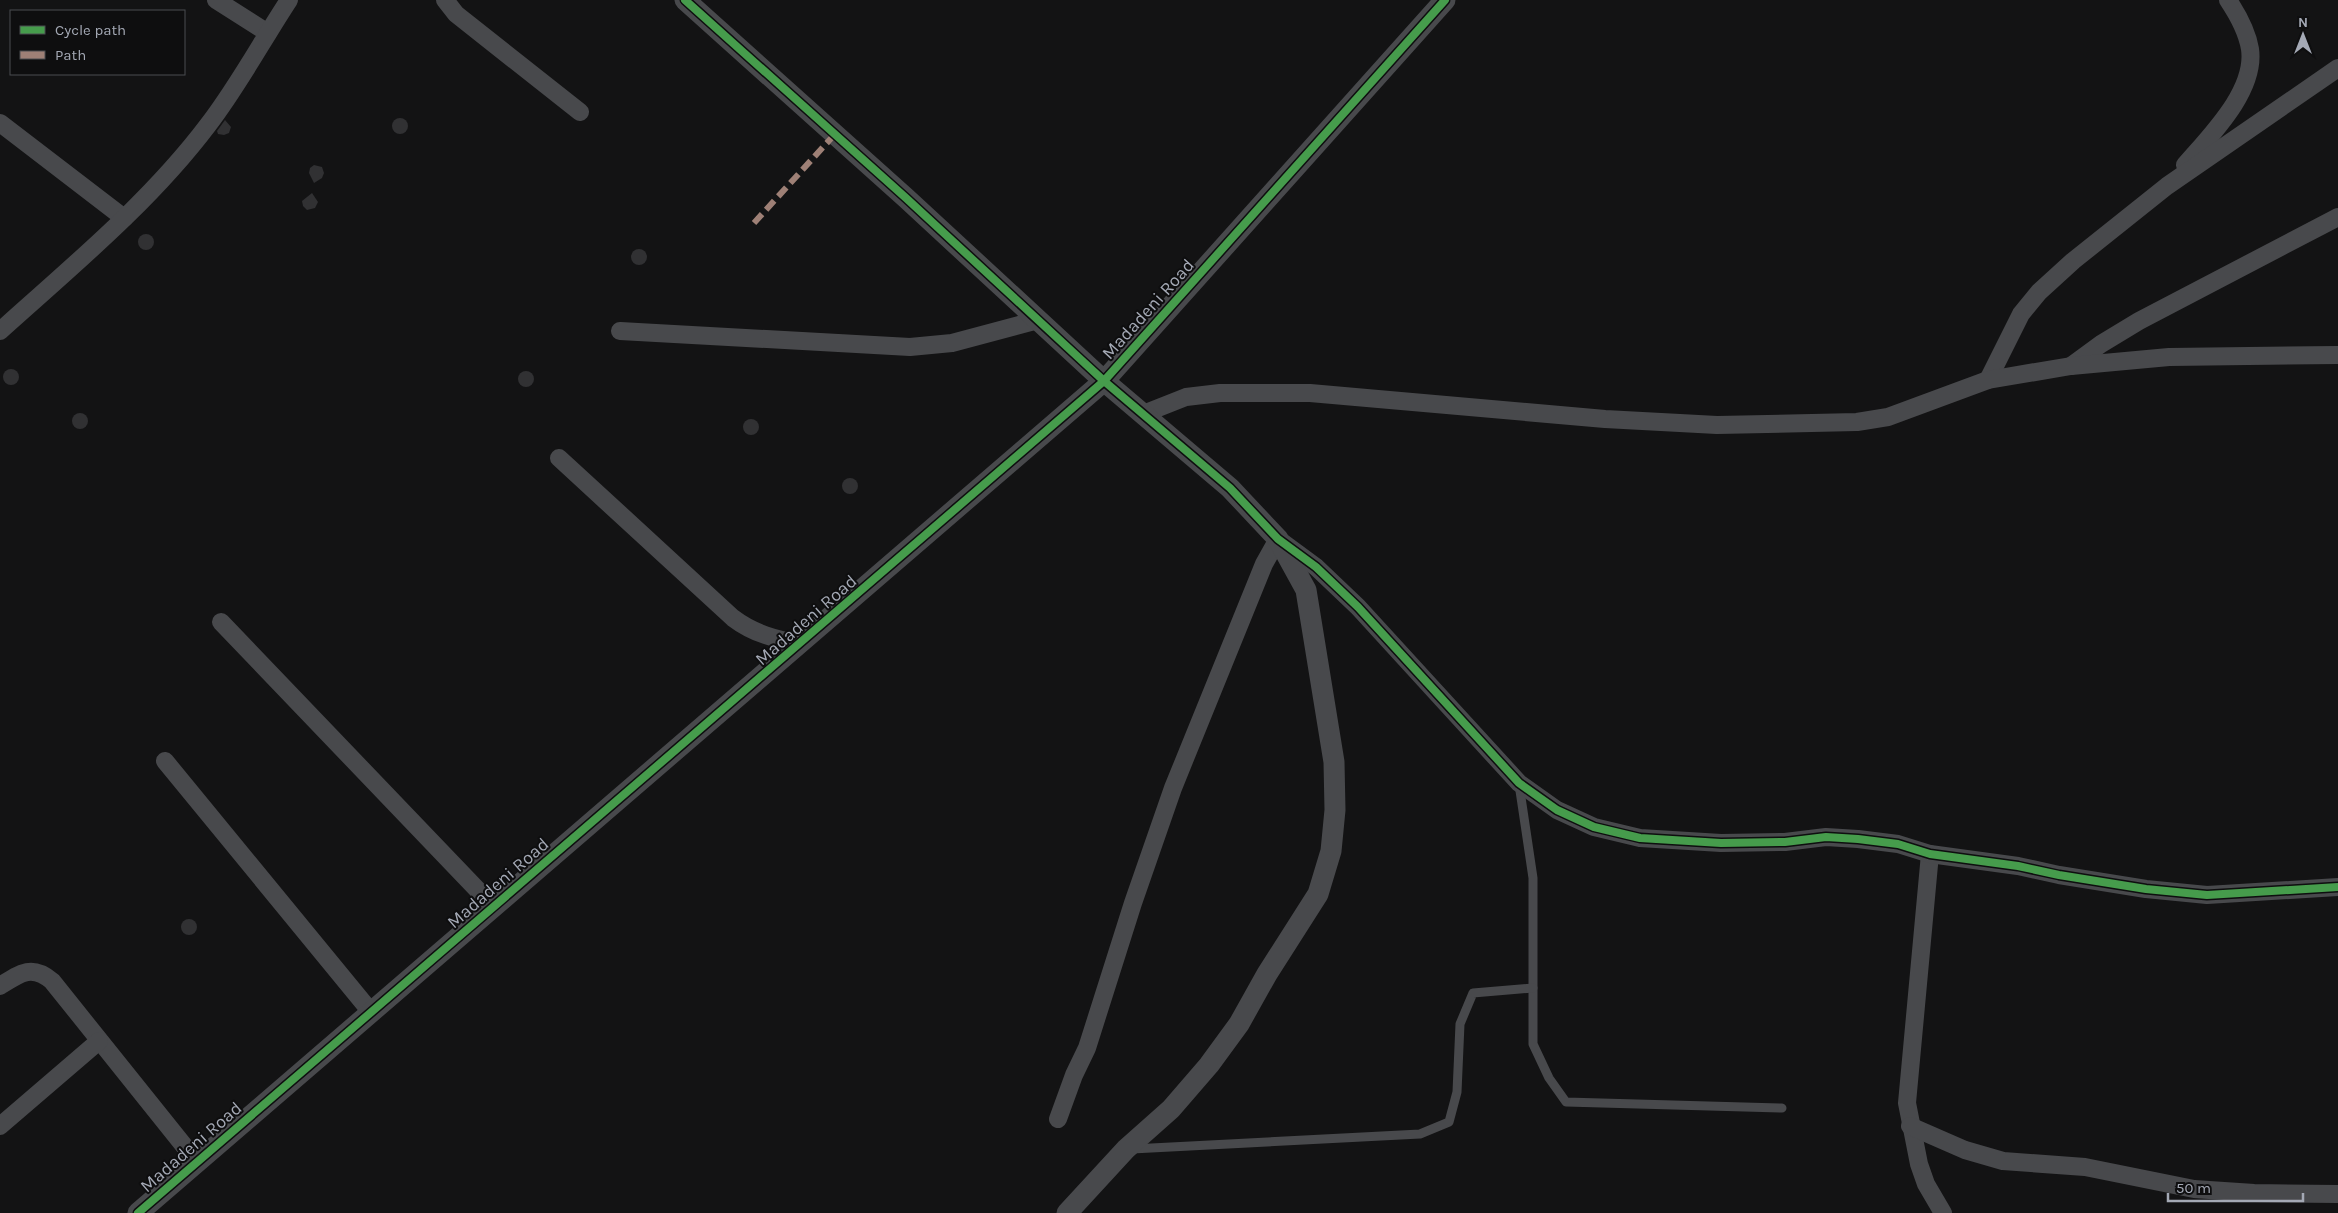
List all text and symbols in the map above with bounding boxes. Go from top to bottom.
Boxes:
legend [10,10,185,75]
north arrow [2278,10,2328,60]
text: N [2298,14,2308,31]
text: Cycle path [55,21,126,39]
text: Path [55,46,86,64]
street label: Madadeni Road [1097,254,1199,364]
street label: Madadeni Road [751,570,861,670]
street label: Madadeni Road [443,833,553,933]
street label: Madadeni Road [136,1097,246,1197]
scale bar [2168,1170,2303,1202]
text: 50 m [2176,1179,2211,1197]

